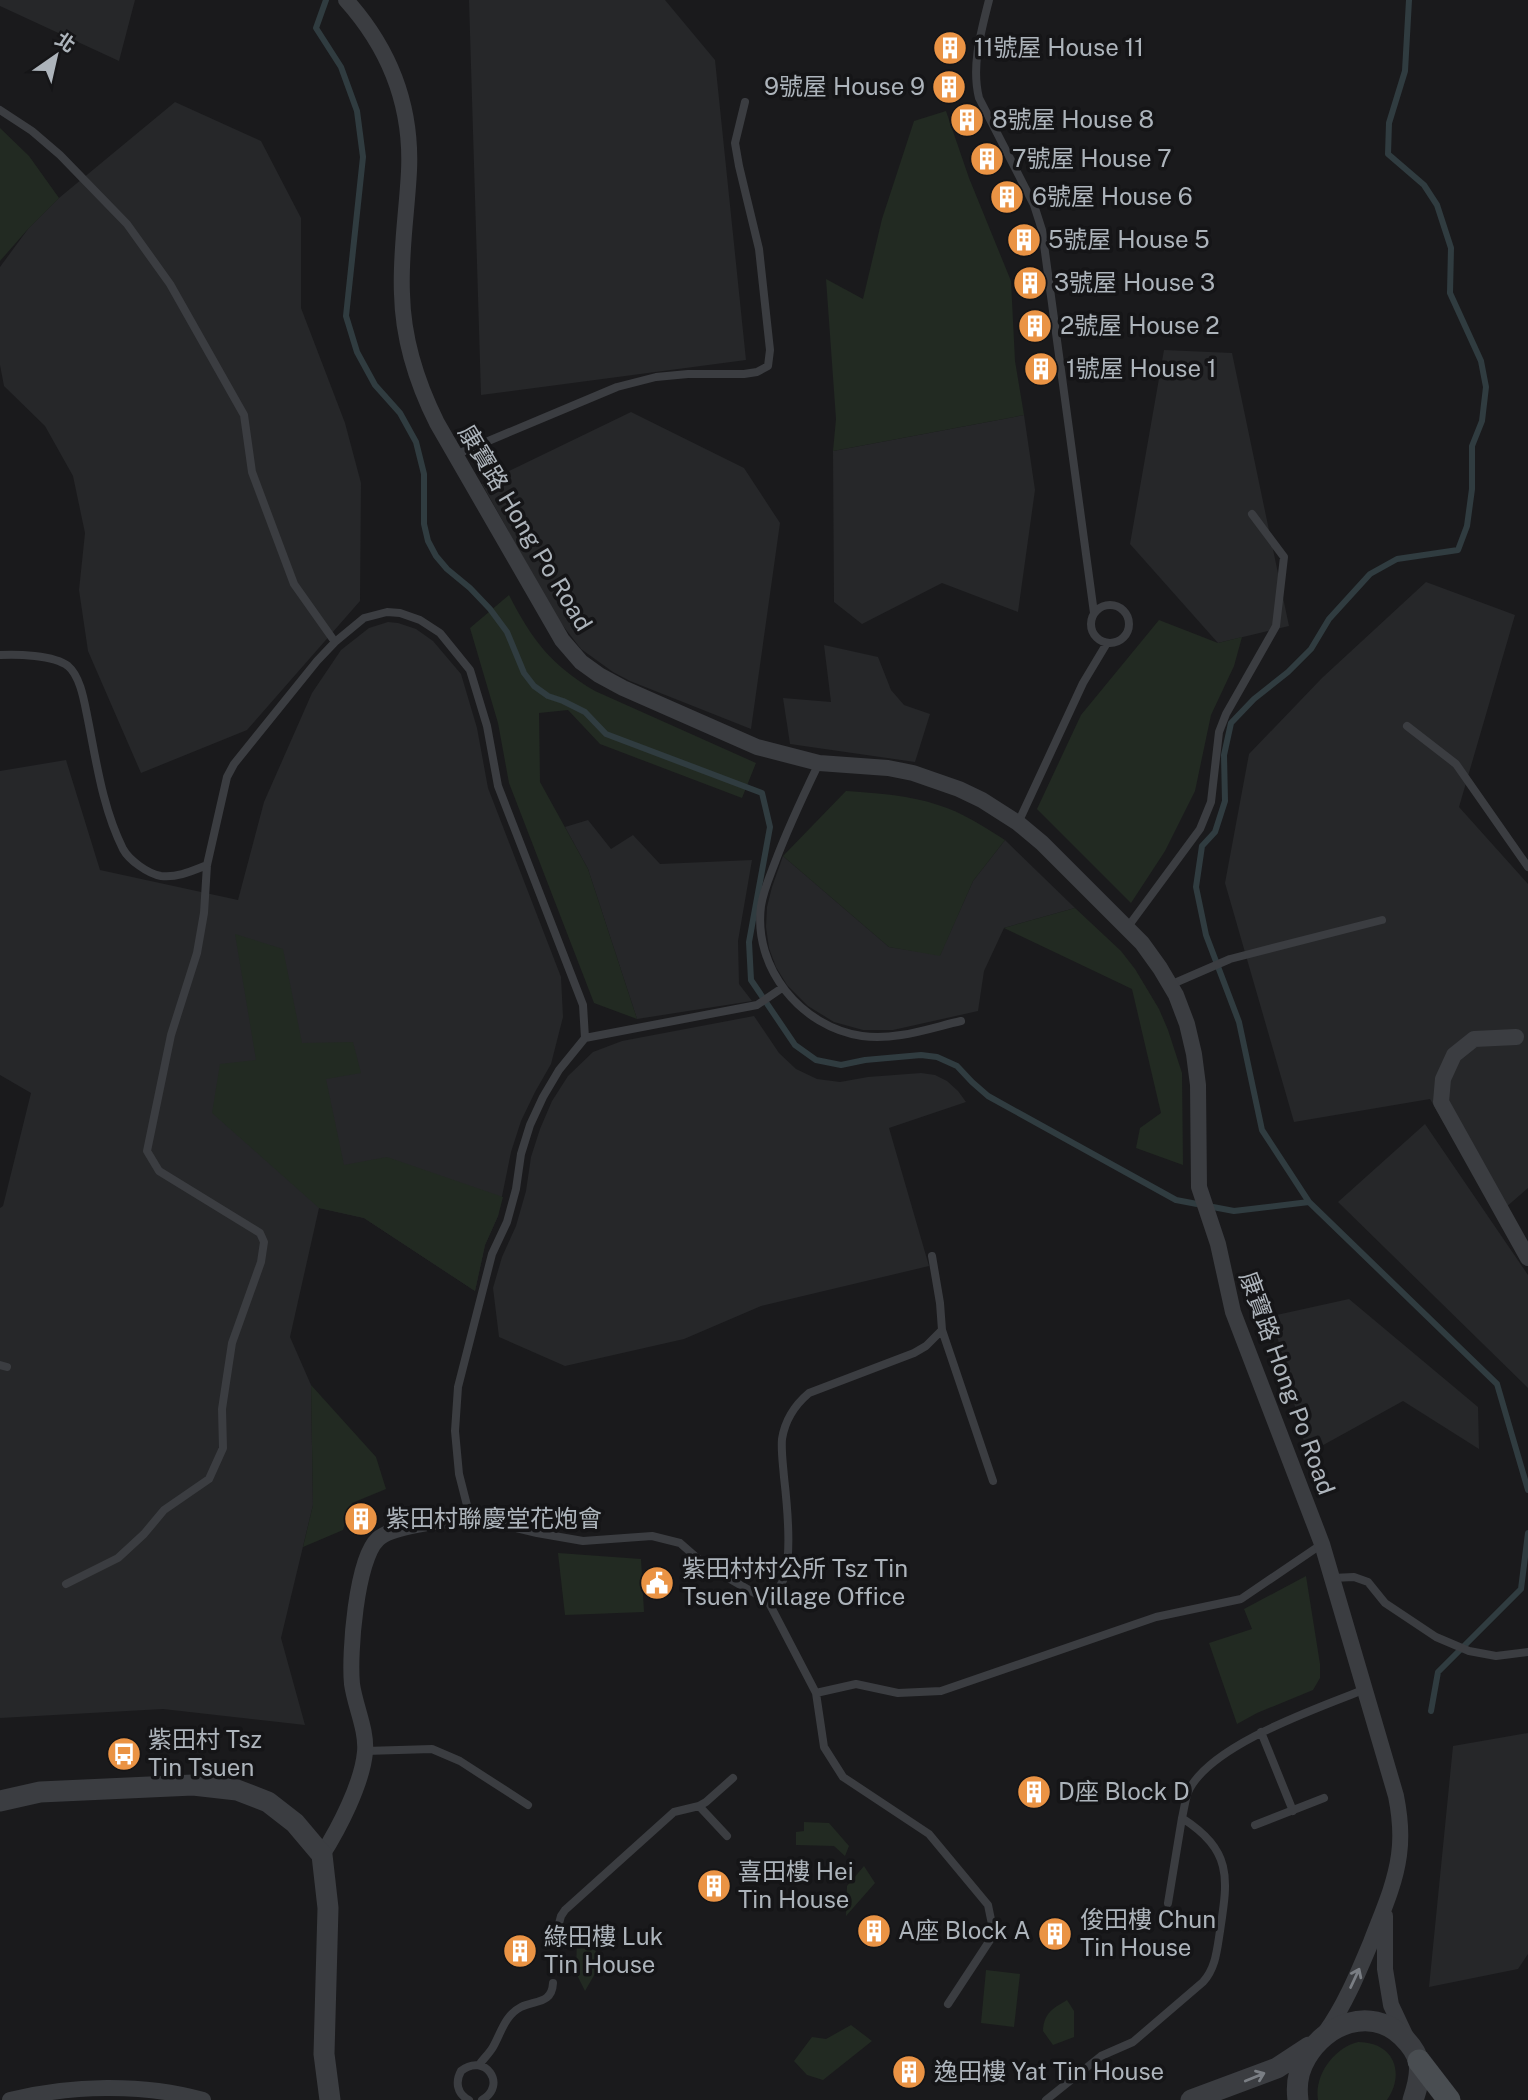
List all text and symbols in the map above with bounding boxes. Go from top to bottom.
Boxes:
north arrow [21,21,91,91]
text: 北 [51,27,80,56]
building icon: 11號屋 House 11 [931,29,969,67]
place label: 11號屋 House 11 [974,33,1144,61]
building icon: 9號屋 House 9 [930,68,968,106]
place label: 9號屋 House 9 [764,72,925,100]
building icon: 8號屋 House 8 [948,101,986,139]
place label: 8號屋 House 8 [992,105,1154,133]
building icon: 7號屋 House 7 [968,140,1006,178]
place label: 7號屋 House 7 [1012,144,1172,172]
building icon: 6號屋 House 6 [988,178,1026,216]
place label: 6號屋 House 6 [1032,182,1193,210]
building icon: 5號屋 House 5 [1005,221,1043,259]
place label: 5號屋 House 5 [1048,225,1210,253]
building icon: 3號屋 House 3 [1011,264,1049,302]
place label: 3號屋 House 3 [1054,268,1215,296]
building icon: 2號屋 House 2 [1016,307,1054,345]
place label: 2號屋 House 2 [1060,311,1220,339]
building icon: 1號屋 House 1 [1022,350,1060,388]
place label: 1號屋 House 1 [1066,354,1216,382]
street label: 康寶路 Hong Po Road [453,419,598,636]
street label: 康寶路 Hong Po Road [1235,1267,1341,1498]
building icon: 紫田村聯慶堂花炮會 [342,1500,380,1538]
place label: 紫田村聯慶堂花炮會 [386,1504,602,1532]
place label: 紫田村村公所 Tsz Tin Tsuen Village Office [682,1554,908,1610]
public building icon: 紫田村村公所 Tsz Tin Tsuen Village Office [638,1564,676,1602]
place label: 紫田村 Tsz Tin Tsuen [148,1725,262,1781]
bus stop icon: 紫田村 Tsz Tin Tsuen [105,1735,143,1773]
building icon: D座 Block D [1015,1773,1053,1811]
place label: D座 Block D [1058,1777,1190,1805]
place label: 喜田樓 Hei Tin House [738,1857,854,1913]
building icon: 喜田樓 Hei Tin House [695,1867,733,1905]
place label: 俊田樓 Chun Tin House [1080,1905,1216,1961]
building icon: A座 Block A [855,1912,893,1950]
building icon: 俊田樓 Chun Tin House [1036,1915,1074,1953]
place label: A座 Block A [898,1916,1030,1944]
place label: 綠田樓 Luk Tin House [544,1922,663,1978]
building icon: 綠田樓 Luk Tin House [501,1932,539,1970]
one-way arrow [1349,1968,1362,1990]
building icon: 逸田樓 Yat Tin House [890,2053,928,2091]
place label: 逸田樓 Yat Tin House [934,2057,1164,2085]
one-way arrow [1244,2069,1265,2082]

